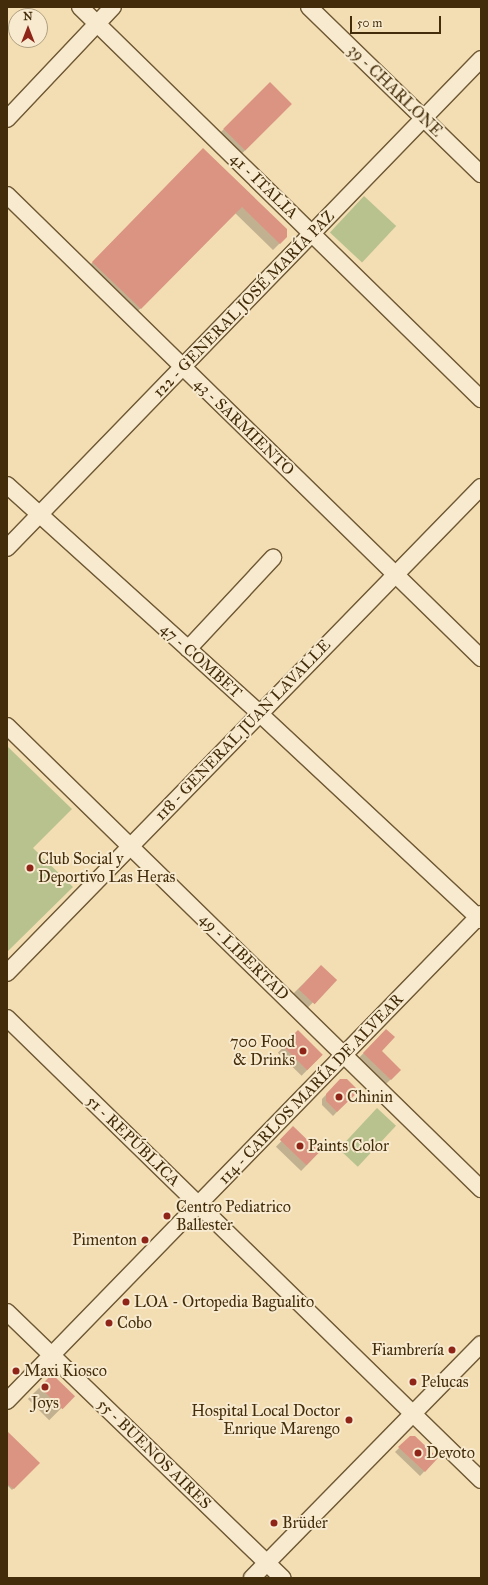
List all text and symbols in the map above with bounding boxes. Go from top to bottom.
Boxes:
north arrow [8,8,48,48]
scale bar [352,8,443,34]
text: N [23,10,33,23]
text: 50 m [357,16,382,30]
street label: 39 - CHARLONE [344,41,446,141]
street label: 41 - ITALIA [226,149,302,223]
street label: 122 - GENERAL JOSÉ MARÍA PAZ [149,206,339,402]
street label: 43 - SARMIENTO [190,374,298,480]
street label: 47 - COMBET [156,620,246,702]
street label: 118 - GENERAL JUAN LAVALLE [151,635,335,825]
place label: Club Social y Deportivo Las Heras [38,849,175,887]
marker: Club Social y Deportivo Las Heras [25,863,35,873]
street label: 49 - LIBERTAD [195,910,293,1004]
street label: 114 - CARLOS MARÍA DE ALVEAR [215,990,407,1188]
place label: 700 Food & Drinks [230,1032,295,1070]
marker: 700 Food & Drinks [298,1046,308,1056]
place label: Chinin [347,1087,393,1107]
street label: 51 - REPÚBLICA [82,1092,184,1190]
marker: Chinin [334,1092,344,1102]
place label: Paints Color [308,1136,389,1156]
marker: Paints Color [295,1141,305,1151]
place label: Centro Pediatrico Ballester [176,1197,291,1235]
marker: Centro Pediatrico Ballester [161,1210,173,1222]
place label: Pimenton [72,1230,137,1250]
marker: Pimenton [140,1235,150,1245]
place label: LOA - Ortopedia Bagualito [134,1292,314,1312]
marker: LOA - Ortopedia Bagualito [121,1297,131,1307]
place label: Cobo [117,1313,152,1333]
marker: Cobo [104,1318,114,1328]
place label: Fiambrería [372,1340,444,1360]
marker: Fiambrería [447,1345,457,1355]
place label: Maxi Kiosco [24,1361,107,1381]
marker: Maxi Kiosco [11,1366,21,1376]
place label: Pelucas [421,1372,469,1392]
marker: Pelucas [408,1377,418,1387]
marker: Joys [40,1382,50,1392]
place label: Joys [31,1393,59,1413]
street label: 55 - BUENOS AIRES [93,1395,215,1513]
place label: Hospital Local Doctor Enrique Marengo [191,1401,340,1439]
marker: Hospital Local Doctor Enrique Marengo [343,1414,355,1426]
place label: Devoto [426,1443,475,1463]
marker: Devoto [413,1448,423,1458]
place label: Brüder [282,1513,328,1533]
marker: Brüder [269,1518,279,1528]

